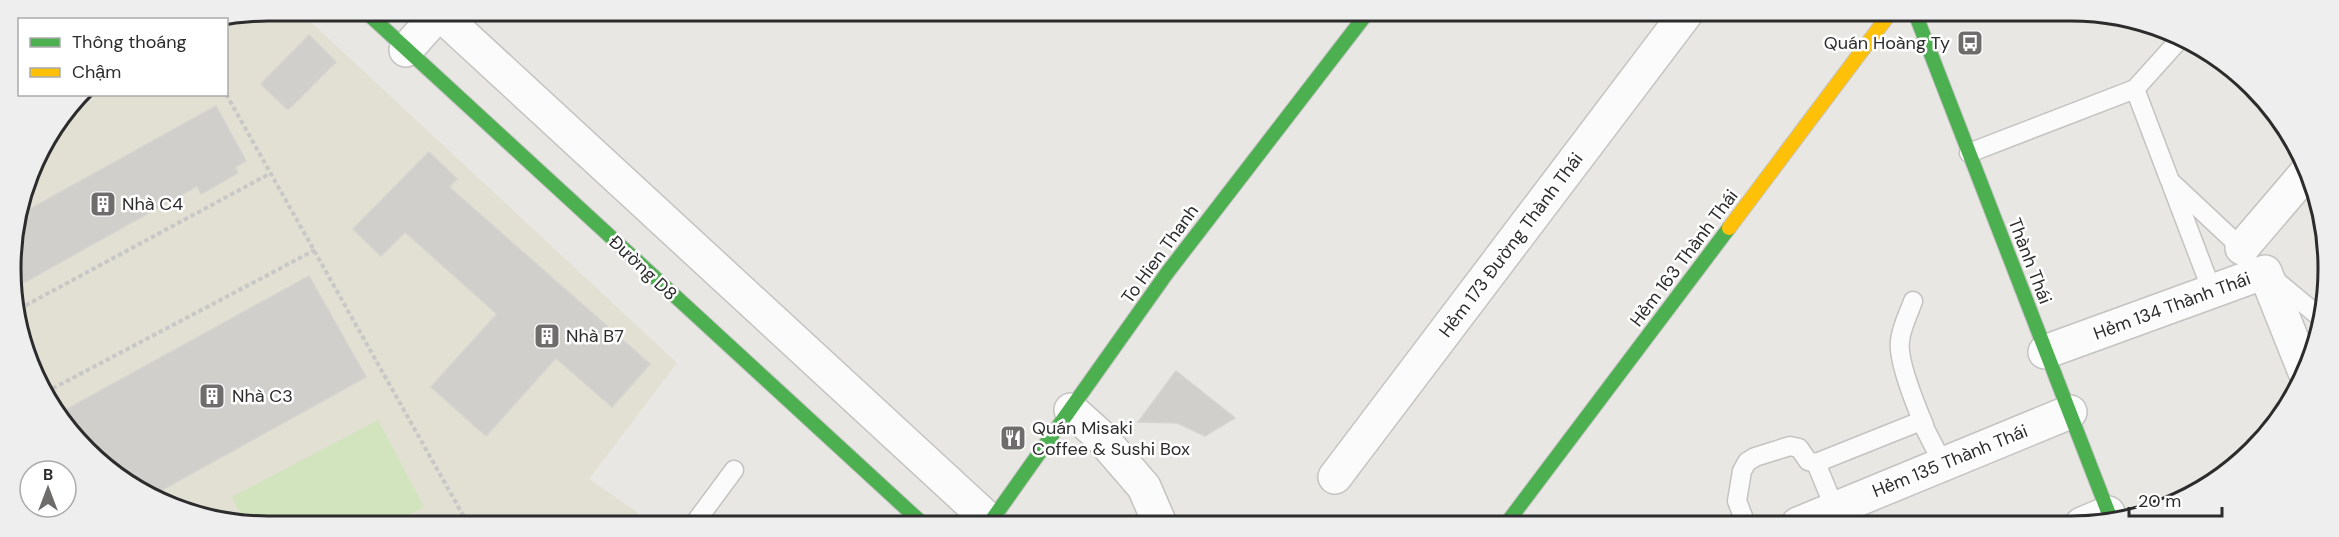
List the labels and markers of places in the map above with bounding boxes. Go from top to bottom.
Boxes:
bus stop icon: Quán Hoàng Ty [1955,28,1985,58]
place label: Quán Hoàng Ty [1824,31,1950,55]
building icon: Nhà C4 [88,189,118,219]
place label: Nhà C4 [122,192,183,216]
building icon: Nhà B7 [532,321,562,351]
place label: Nhà B7 [566,324,624,348]
building icon: Nhà C3 [197,381,227,411]
place label: Nhà C3 [232,384,293,408]
place label: Quán Misaki Coffee & Sushi Box [1032,416,1190,461]
restaurant icon: Quán Misaki Coffee & Sushi Box [998,423,1028,453]

